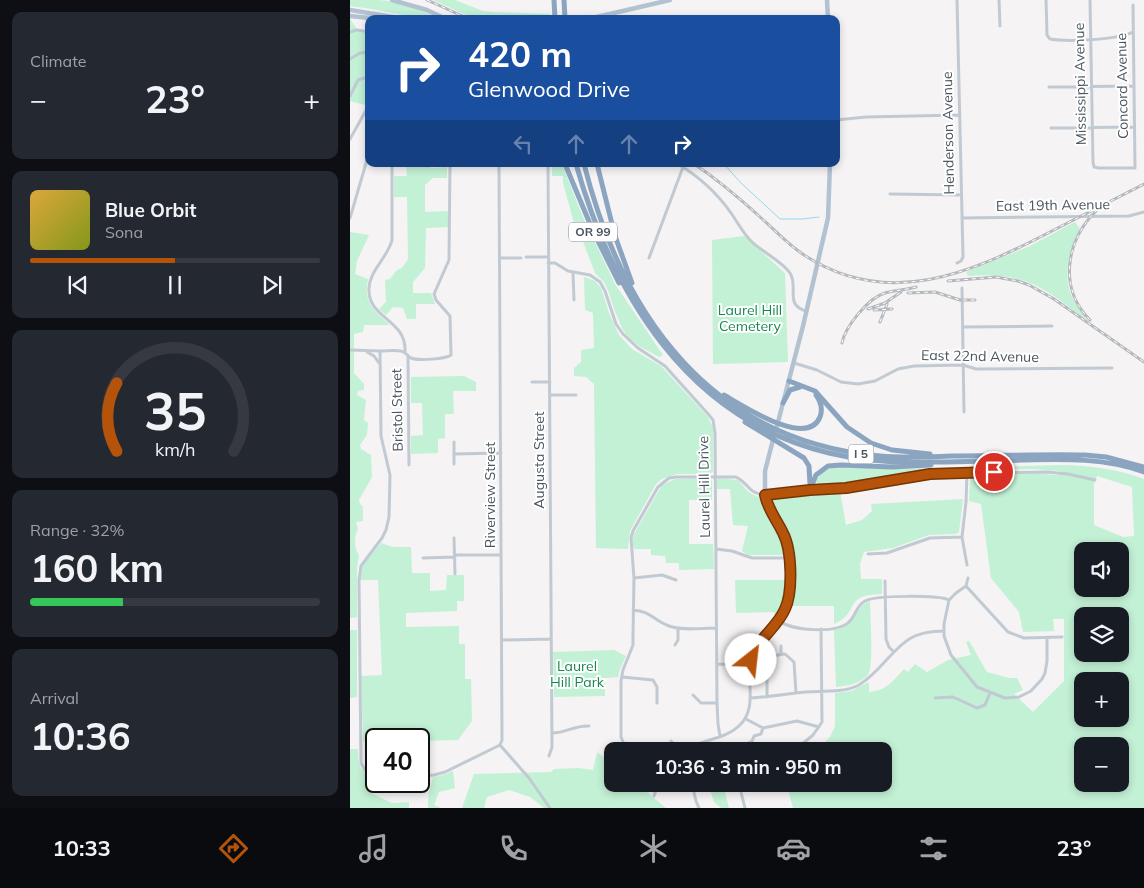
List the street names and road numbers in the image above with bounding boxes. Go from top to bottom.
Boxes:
street label: Mississippi Avenue [1070,23,1090,145]
street label: Concord Avenue [1112,33,1132,139]
street label: Henderson Avenue [938,71,958,195]
street label: East 19th Avenue [996,195,1110,215]
road number: OR 99 [569,222,617,242]
street label: East 22nd Avenue [921,346,1039,366]
street label: Bristol Street [387,368,407,452]
street label: Augusta Street [530,411,548,509]
street label: Laurel Hill Drive [694,436,714,538]
street label: Riverview Street [481,442,499,548]
road number: I 5 [848,444,874,464]

